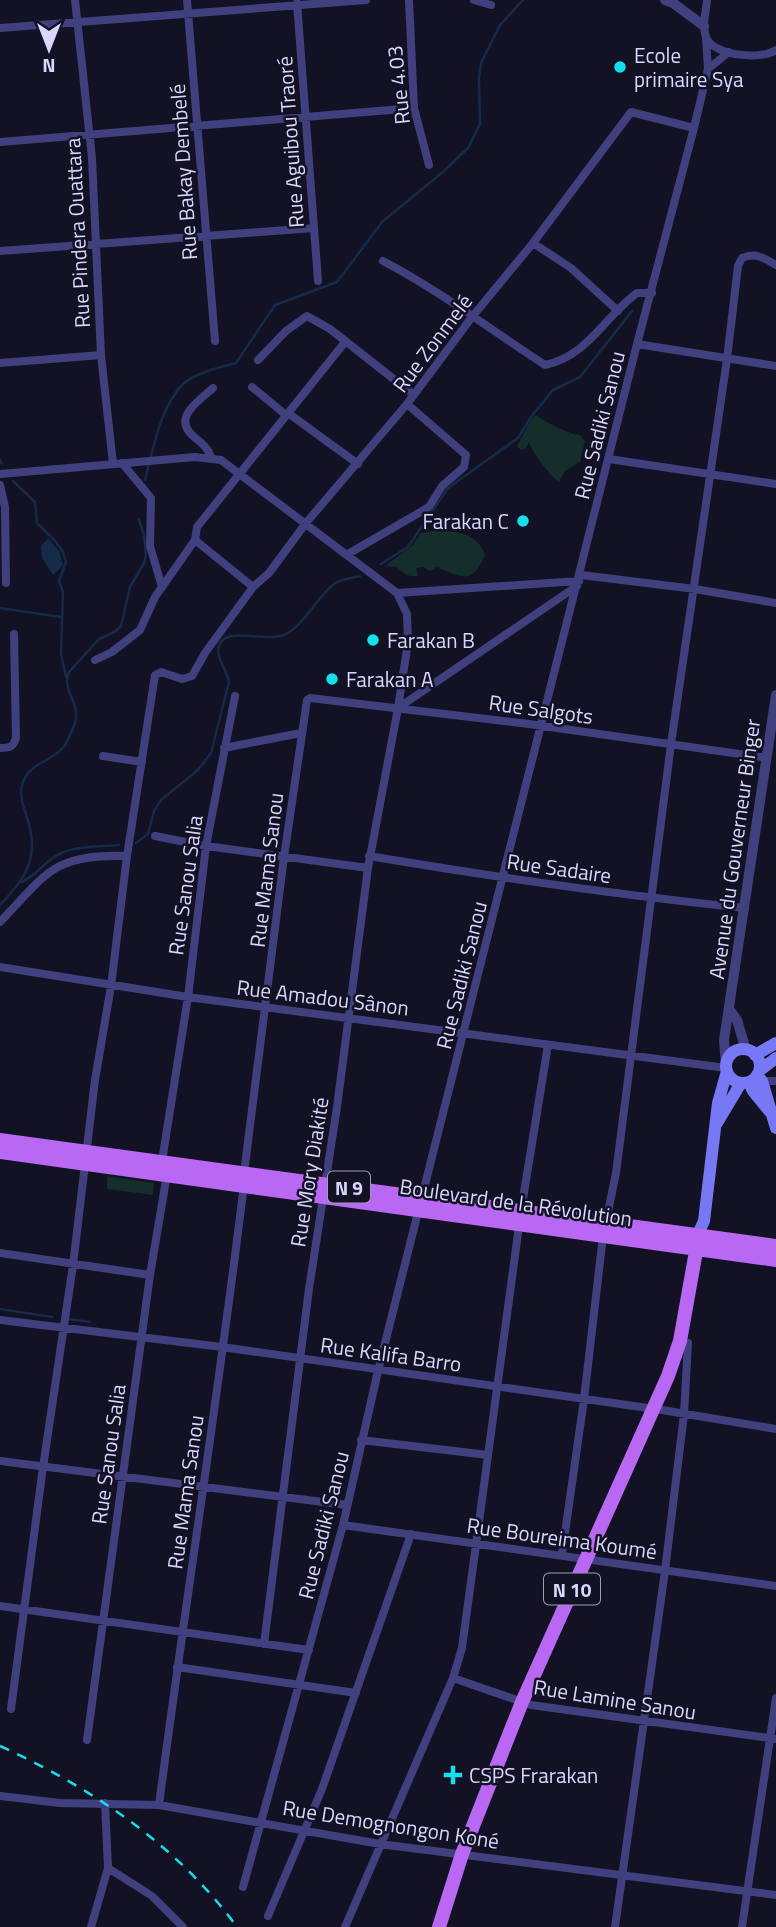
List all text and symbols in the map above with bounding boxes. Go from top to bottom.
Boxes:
north arrow [14,14,84,84]
place label: Ecole primaire Sya [634,39,744,95]
street label: Rue 4.03 [378,44,418,126]
text: N [42,52,56,81]
street label: Rue Aguibou Traoré [268,55,312,229]
marker: Ecole primaire Sya [612,59,628,75]
street label: Rue Bakay Dembelé [161,83,205,261]
street label: Rue Pindera Ouattara [56,137,98,329]
street label: Rue Zonmelé [384,287,480,399]
street label: Rue Sadiki Sanou [565,348,633,502]
place label: Farakan C [423,505,509,537]
marker: Farakan C [515,513,531,529]
place label: Farakan B [387,624,475,656]
marker: Farakan B [365,632,381,648]
place label: Farakan A [346,663,434,695]
marker: Farakan A [324,671,340,687]
street label: Rue Salgots [487,686,595,732]
street label: Avenue du Gouverneur Binger [700,717,768,981]
street label: Rue Mama Sanou [241,791,291,949]
street label: Rue Sanou Salia [159,812,211,957]
street label: Rue Sadaire [505,845,613,891]
street label: Rue Sadiki Sanou [427,898,495,1052]
street label: Rue Amadou Sânon [235,971,411,1023]
street label: Rue Mory Diakité [281,1095,337,1249]
street label: Boulevard de la Révolution [398,1170,634,1234]
road number: N 9 [328,1172,370,1203]
street label: Rue Kalifa Barro [318,1328,464,1380]
street label: Rue Sanou Salia [82,1381,134,1526]
street label: Rue Mama Sanou [158,1413,212,1571]
street label: Rue Sadiki Sanou [289,1448,357,1602]
street label: Rue Boureima Koumé [465,1509,659,1567]
road number: N 10 [544,1574,600,1604]
street label: Rue Lamine Sanou [532,1670,698,1728]
place label: CSPS Frarakan [469,1759,598,1791]
marker: CSPS Frarakan [443,1765,463,1785]
street label: Rue Demognongon Koné [280,1791,502,1857]

